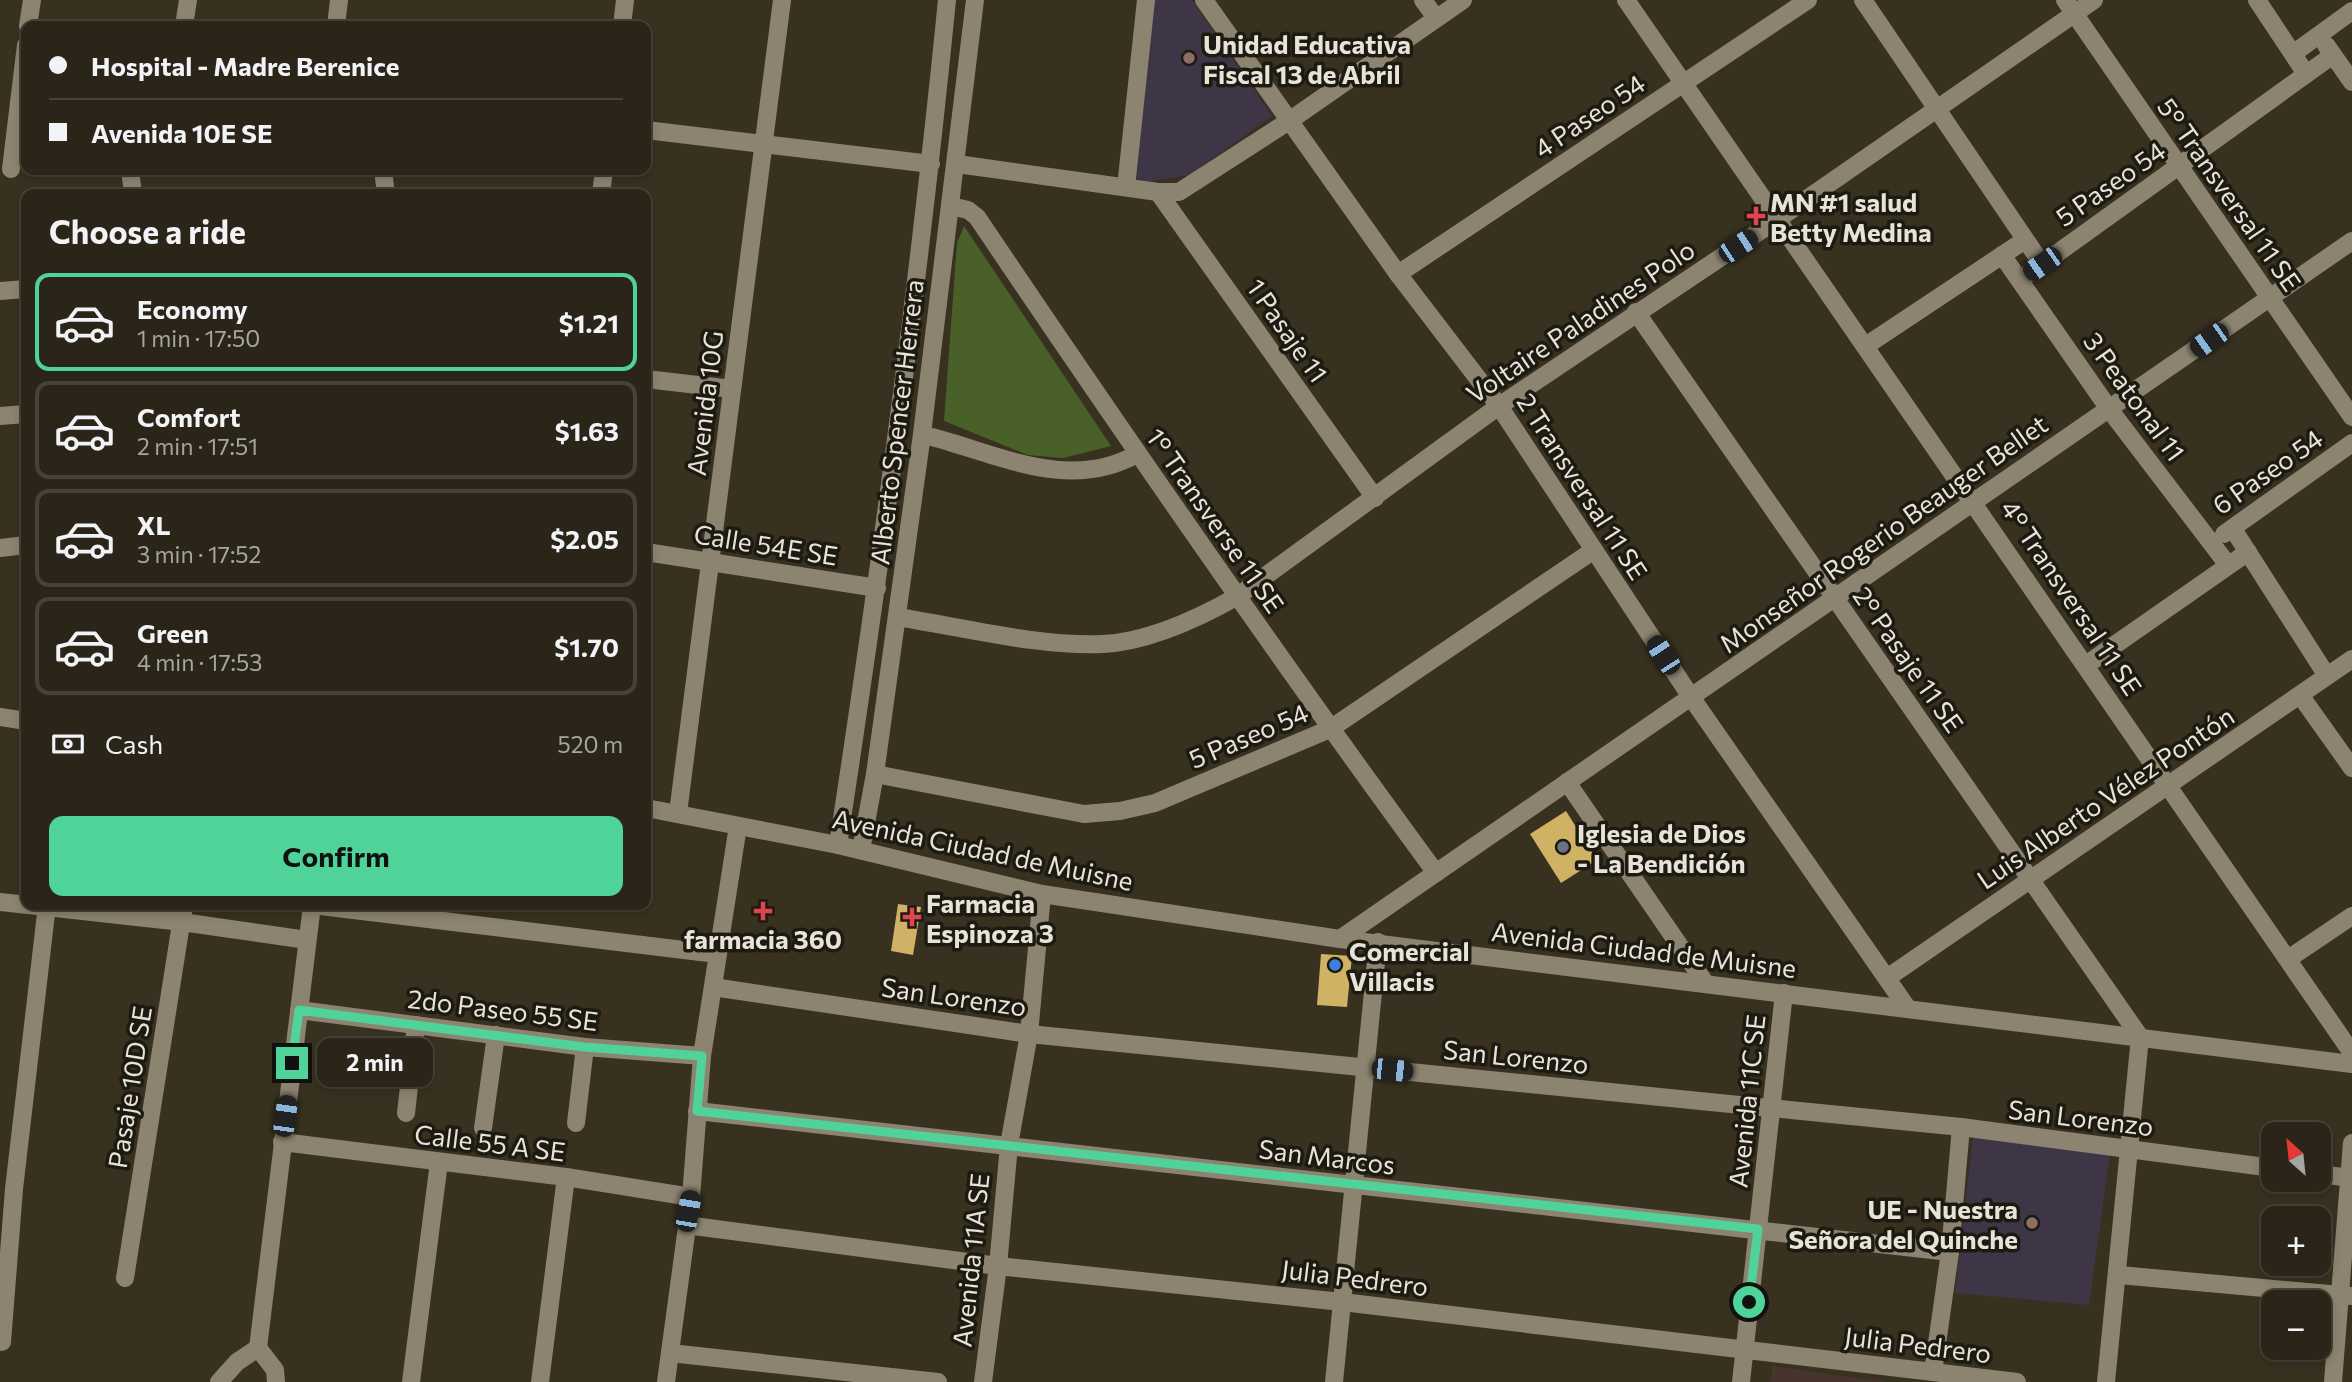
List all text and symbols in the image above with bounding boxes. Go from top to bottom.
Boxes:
place label: Unidad Educativa Fiscal 13 de Abril [1203,28,1411,89]
text: Hospital - Madre Berenice [91,50,400,81]
marker: Unidad Educativa Fiscal 13 de Abril [1181,50,1197,66]
street label: 4 Paseo 54 [1528,67,1650,163]
street label: 5° Transversal 11 SE [2152,92,2308,296]
text: Avenida 10E SE [91,117,272,148]
street label: 5 Paseo 54 [2049,134,2171,232]
place label: MN #1 salud Betty Medina [1770,186,1932,247]
marker: MN #1 salud Betty Medina [1748,208,1764,224]
text: Choose a ride [49,211,246,251]
car [1715,226,1762,266]
street label: Voltaire Paladines Polo [1460,233,1700,409]
car [2019,243,2066,285]
street label: 1 Pasaje 11 [1241,272,1335,388]
street label: Alberto Spencer Herrera [863,278,929,566]
icon: car [53,291,116,354]
text: Economy [137,293,248,324]
text: $1.21 [559,307,619,338]
car [2186,319,2233,361]
text: 1 min · 17:50 [137,324,260,352]
street label: 3 Peatonal 11 [2078,326,2192,466]
street label: Avenida 10G [680,329,728,477]
street label: 2 Transversal 11 SE [1511,387,1655,585]
icon: car [53,399,116,462]
text: Comfort [137,401,240,432]
street label: Monseñor Rogerio Beauger Bellet [1713,408,2053,658]
text: $1.63 [555,415,619,446]
street label: 1° Transverse 11 SE [1141,422,1291,618]
street label: 6 Paseo 54 [2206,422,2328,520]
text: 2 min · 17:51 [137,432,258,460]
street label: 4° Transversal 11 SE [1995,493,2149,701]
icon: car [53,507,116,570]
text: XL [137,509,171,540]
street label: Calle 54E SE [692,517,840,571]
text: $2.05 [550,523,619,554]
text: 3 min · 17:52 [137,540,261,568]
street label: 2° Pasaje 11 SE [1847,580,1971,738]
icon: car [53,615,116,678]
text: Green [137,617,209,648]
text: $1.70 [554,631,619,662]
car [1643,632,1684,678]
text: 4 min · 17:53 [137,648,262,676]
street label: 5 Paseo 54 [1184,696,1312,774]
street label: Luis Alberto Vélez Pontón [1971,699,2239,895]
icon: cash [49,725,87,763]
text: Cash [105,728,163,759]
text: 520 m [558,730,623,758]
street label: Avenida Ciudad de Muisne [830,802,1136,896]
button: Confirm [49,816,623,896]
place label: Iglesia de Dios - La Bendición [1577,817,1746,878]
marker: Iglesia de Dios - La Bendición [1555,839,1571,855]
place label: Farmacia Espinoza 3 [926,887,1054,948]
marker: farmacia 360 [755,903,771,919]
marker: Farmacia Espinoza 3 [904,909,920,925]
street label: Avenida Ciudad de Muisne [1490,915,1798,983]
place label: farmacia 360 [684,923,842,954]
place label: Comercial Villacis [1349,935,1470,996]
marker: Comercial Villacis [1327,957,1343,973]
street label: San Lorenzo [879,970,1029,1022]
street label: 2do Paseo 55 SE [406,982,600,1036]
street label: Pasaje 10D SE [101,1004,157,1170]
street label: Avenida 11C SE [1721,1013,1771,1189]
street label: San Lorenzo [1442,1033,1590,1079]
callout: 2 min [316,1038,432,1088]
route end [276,1047,308,1079]
text: 2 min [346,1048,404,1076]
car [1371,1057,1414,1083]
street label: San Lorenzo [2007,1093,2155,1141]
car [272,1094,299,1138]
street label: Calle 55 A SE [413,1117,567,1167]
north arrow [2261,1122,2331,1192]
map controls [2261,1122,2331,1360]
street label: San Marcos [1257,1132,1397,1180]
street label: Avenida 11A SE [945,1172,995,1348]
car [675,1188,702,1234]
place label: UE - Nuestra Señora del Quinche [1788,1193,2018,1254]
button: + [2261,1206,2331,1276]
marker: UE - Nuestra Señora del Quinche [2024,1215,2040,1231]
street label: Julia Pedrero [1280,1253,1430,1301]
route start [1733,1286,1765,1318]
button: − [2261,1290,2331,1360]
street label: Julia Pedrero [1843,1320,1993,1368]

